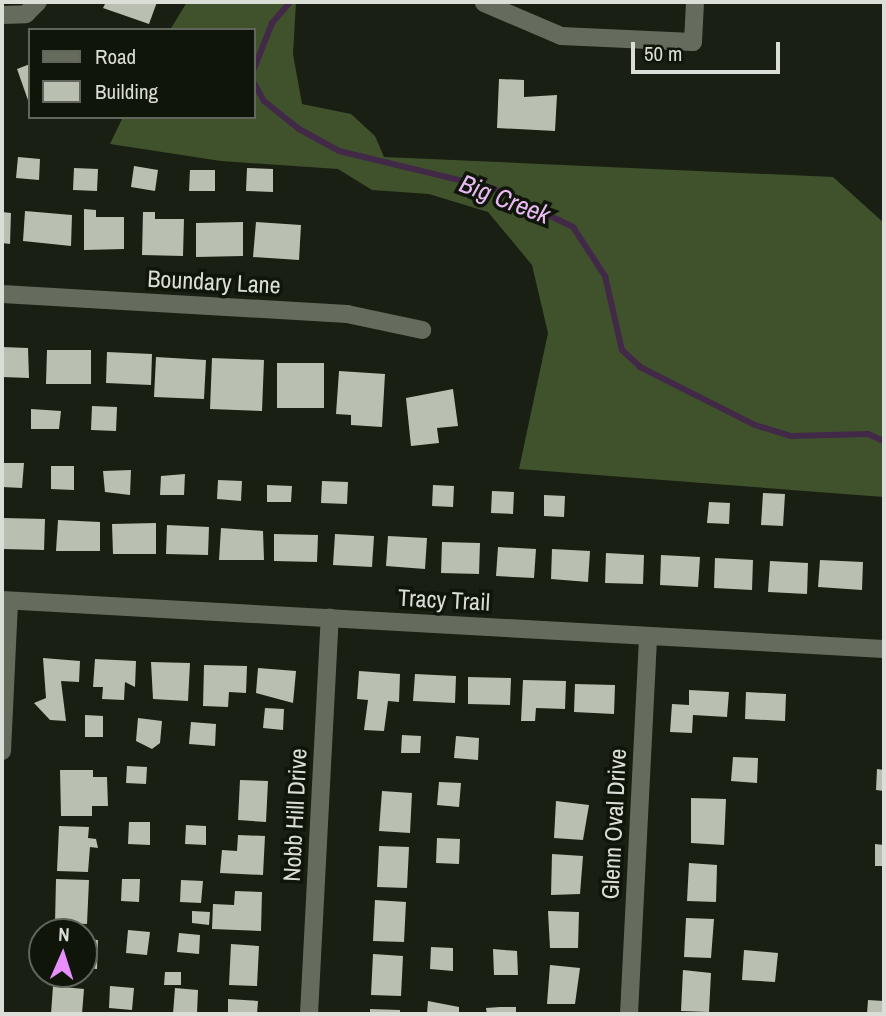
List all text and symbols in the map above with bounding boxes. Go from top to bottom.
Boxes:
legend [28,28,256,119]
scale bar [634,28,783,72]
text: 50 m [644,39,682,68]
text: Road [95,42,136,71]
text: Building [95,77,158,106]
water label: Big Creek [455,167,555,231]
street label: Boundary Lane [147,264,281,300]
street label: Tracy Trail [397,583,491,617]
street label: Nobb Hill Drive [277,748,313,882]
street label: Glenn Oval Drive [596,748,632,900]
north arrow [28,918,98,988]
text: N [58,921,70,947]

